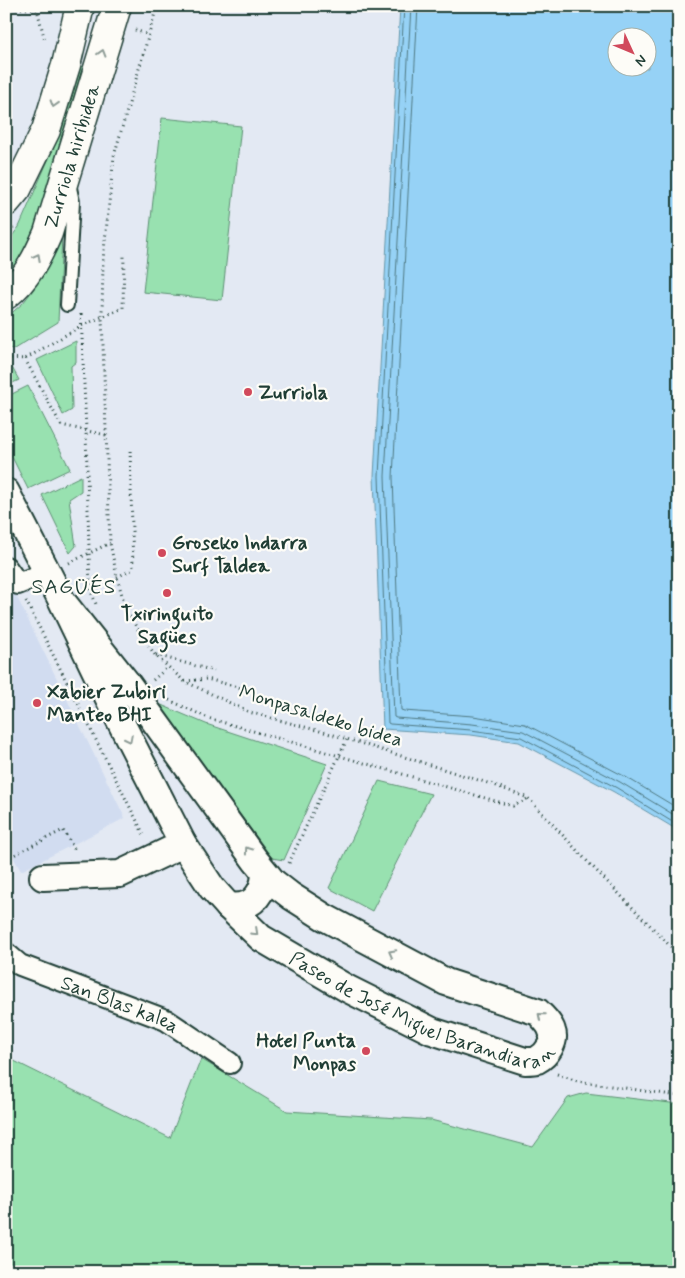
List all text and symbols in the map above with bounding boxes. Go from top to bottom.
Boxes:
north arrow [608,28,658,78]
one-way arrow [97,49,107,57]
text: N [631,51,650,70]
street label: Zurriola hiribidea [38,80,108,233]
one-way arrow [49,100,59,108]
one-way arrow [31,253,41,262]
place label: Zurriola [258,380,328,407]
marker: Zurriola [242,386,254,398]
place label: Groseko Indarra Surf Taldea [172,530,308,580]
marker: Groseko Indarra Surf Taldea [156,547,168,559]
district label: SAGÜÉS [32,573,116,601]
marker: Txiringuito Sagües [161,587,173,599]
place label: Txiringuito Sagües [121,601,213,653]
place label: Xabier Zubiri Manteo BHI [47,679,166,729]
street label: Monpasaldeko bidea [235,679,406,754]
marker: Xabier Zubiri Manteo BHI [31,697,43,709]
one-way arrow [123,734,133,743]
one-way arrow [245,846,254,856]
one-way arrow [249,926,258,935]
street label: Paseo de José Miguel Barandiaran [284,946,562,1076]
one-way arrow [389,949,398,959]
street label: San Blas kalea [57,970,184,1040]
one-way arrow [538,1014,547,1022]
place label: Hotel Punta Monpas [256,1028,356,1078]
marker: Hotel Punta Monpas [360,1045,372,1057]

